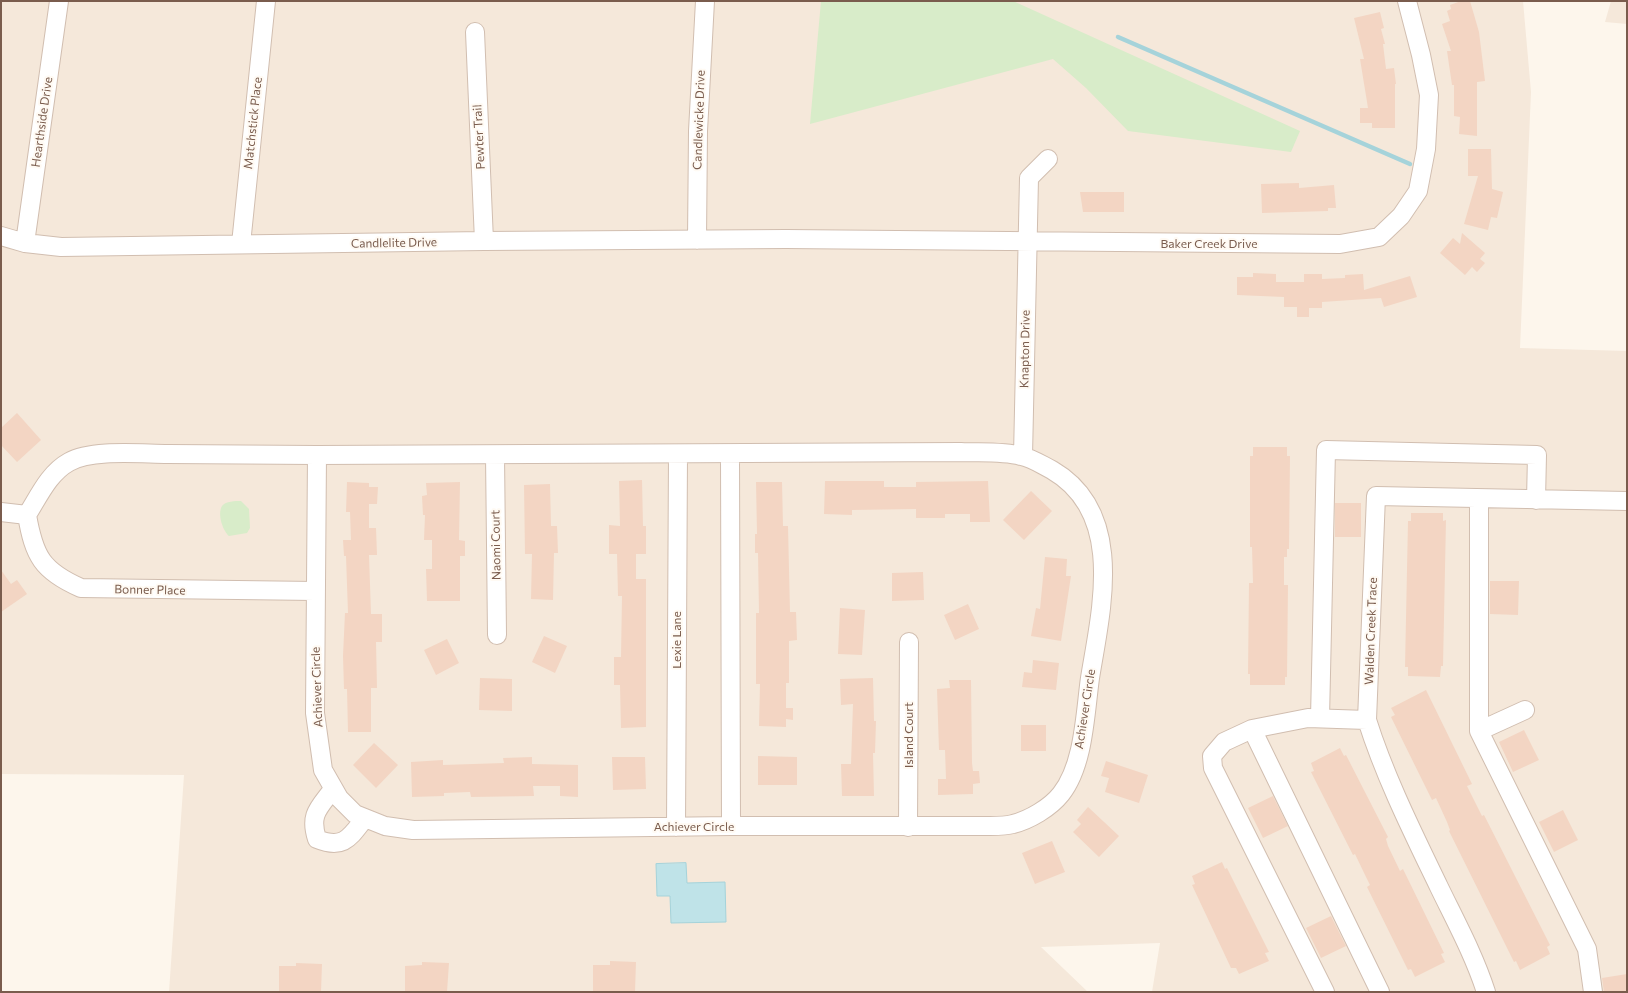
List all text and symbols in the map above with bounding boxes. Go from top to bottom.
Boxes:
street label: Candlewicke Drive [690,70,708,170]
street label: Hearthside Drive [29,76,55,168]
street label: Matchstick Place [241,76,265,170]
street label: Pewter Trail [470,104,488,170]
street label: Candlelite Drive [351,235,437,251]
street label: Baker Creek Drive [1161,237,1257,251]
street label: Knapton Drive [1017,310,1033,388]
street label: Naomi Court [488,510,504,580]
street label: Walden Creek Trace [1362,577,1380,685]
street label: Bonner Place [114,582,186,598]
street label: Lexie Lane [670,611,684,669]
street label: Achiever Circle [308,646,326,728]
street label: Achiever Circle [1072,668,1098,750]
street label: Island Court [902,702,916,768]
street label: Achiever Circle [654,820,734,834]

